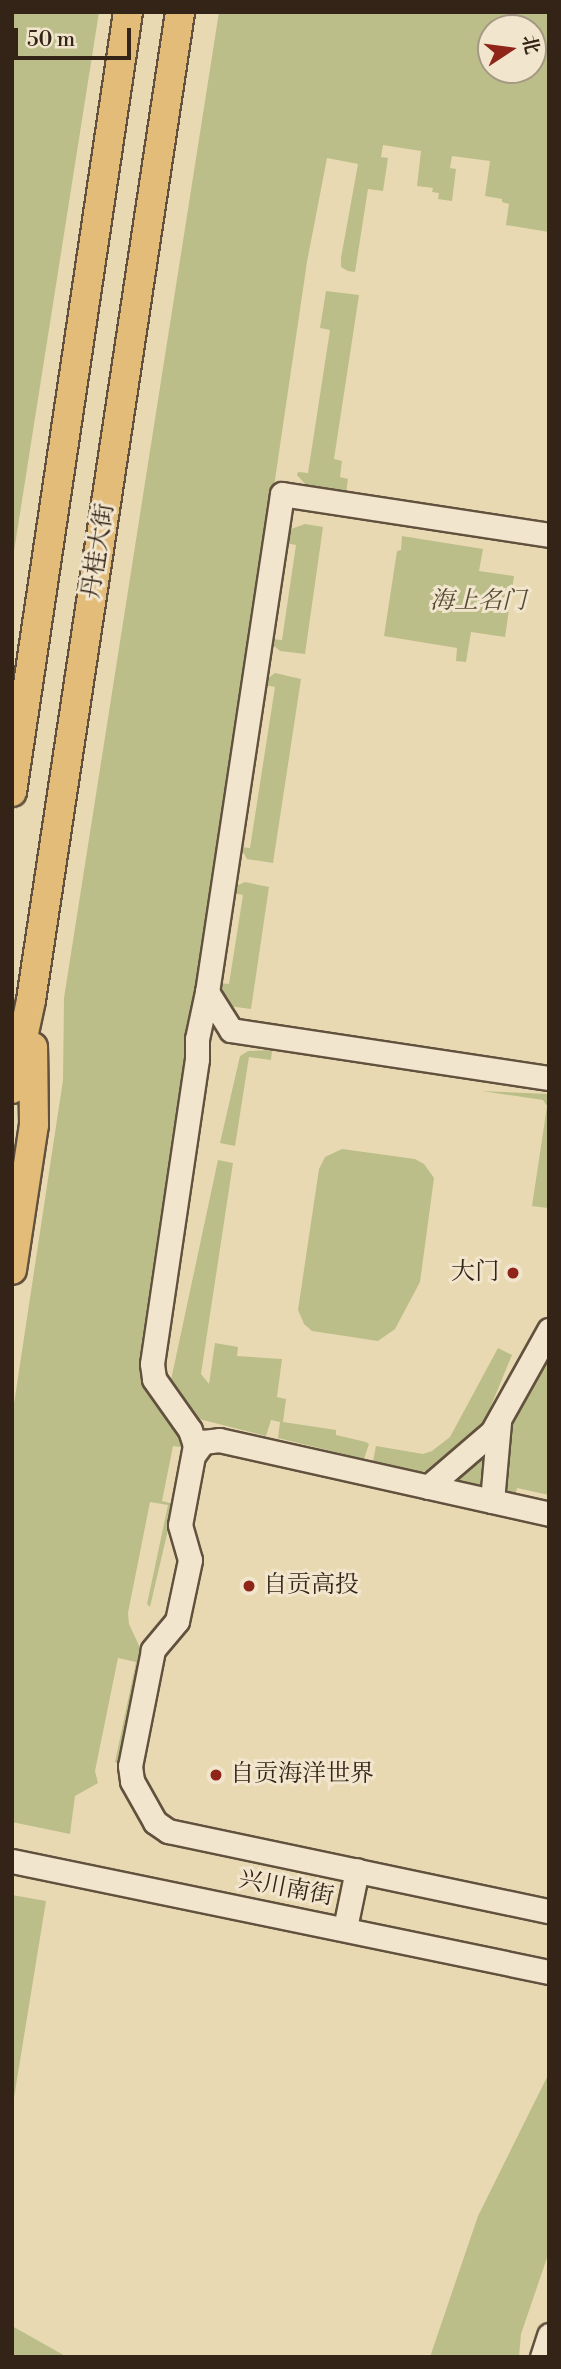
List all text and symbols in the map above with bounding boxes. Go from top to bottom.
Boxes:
scale bar [18,14,135,58]
north arrow [477,14,547,84]
text: 50 m [27,27,75,53]
text: 北 [517,33,544,57]
street label: 丹桂大街 [77,501,121,601]
park label: 海上名门 [430,588,526,616]
place label: 大门 [451,1259,499,1287]
marker: 大门 [505,1265,521,1281]
place label: 自贡高投 [263,1572,359,1600]
marker: 自贡高投 [241,1578,257,1594]
place label: 自贡海洋世界 [230,1761,374,1789]
marker: 自贡海洋世界 [208,1767,224,1783]
street label: 兴川南街 [236,1866,336,1912]

